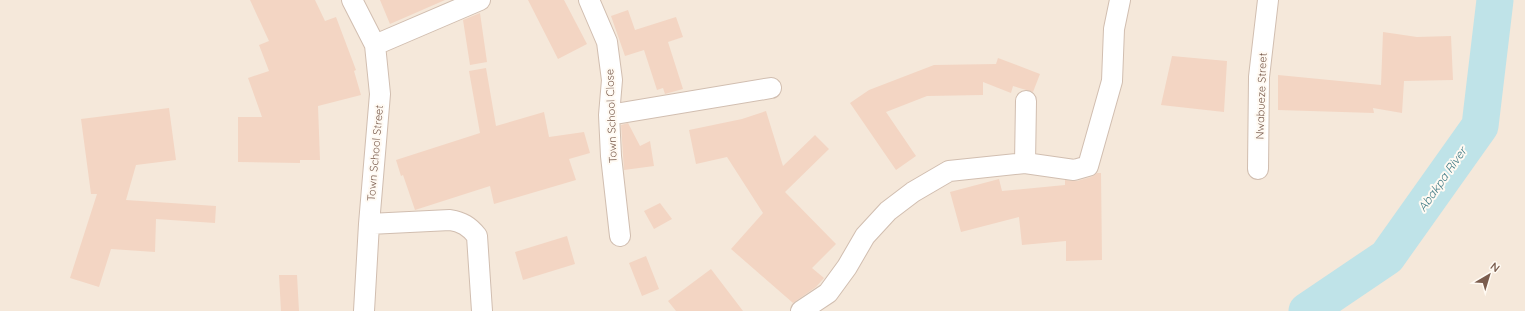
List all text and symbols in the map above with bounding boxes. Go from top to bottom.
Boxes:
street label: Nwabueze Street [1252,52,1270,140]
street label: Town School Close [602,69,620,163]
street label: Town School Street [364,104,386,202]
water label: Abakpa River [1414,143,1470,214]
north arrow [1469,255,1509,295]
text: N [1488,259,1503,275]

